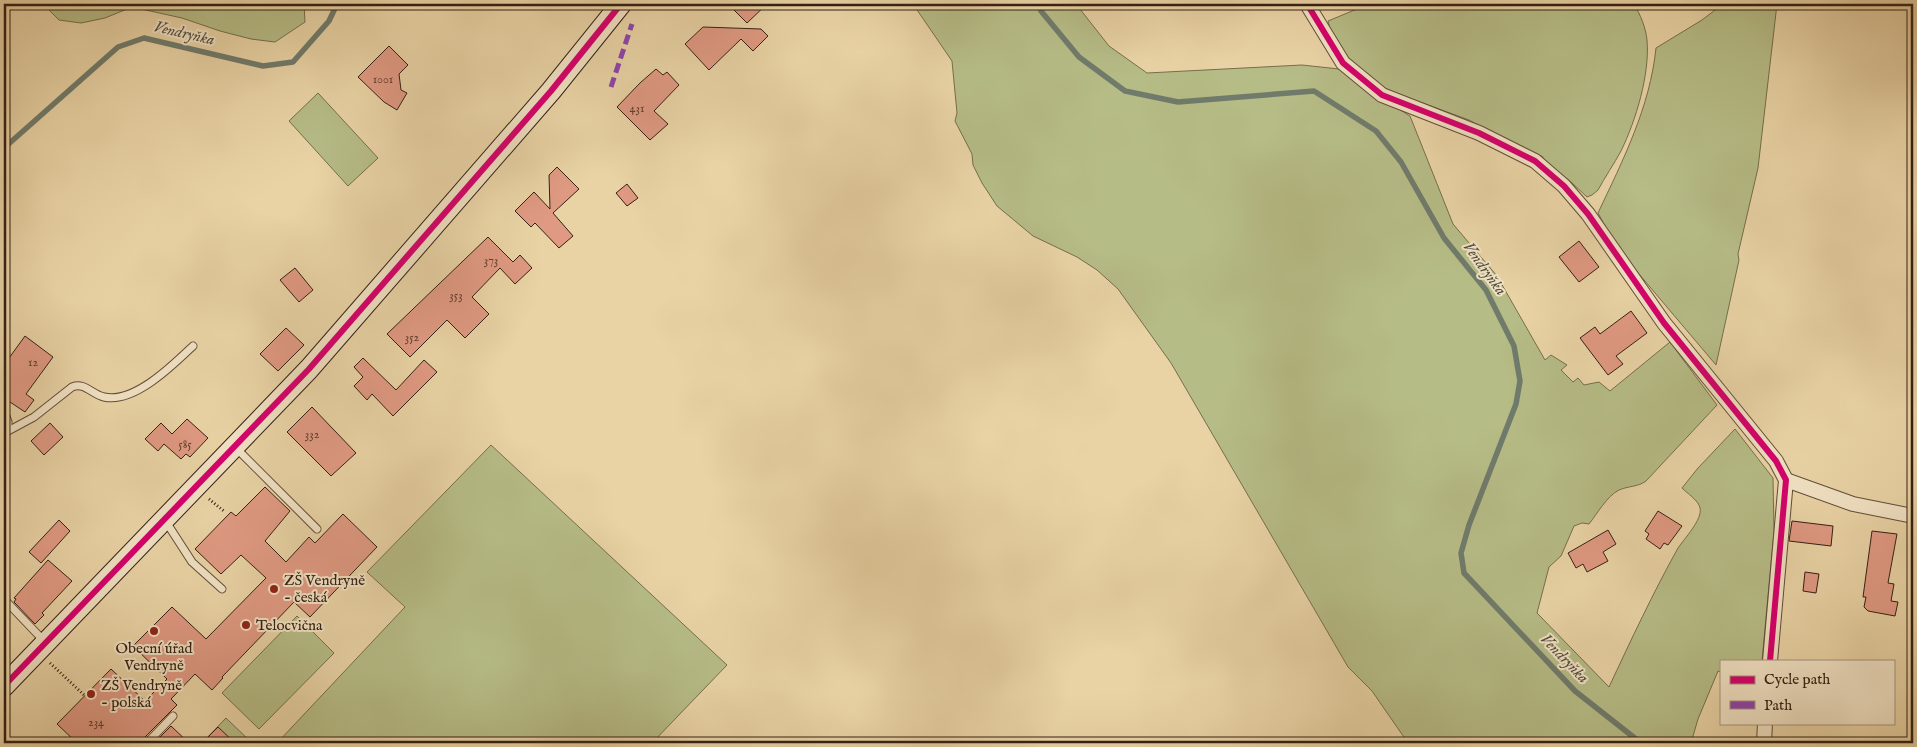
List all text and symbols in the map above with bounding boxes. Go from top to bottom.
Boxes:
water label: Vendryňka [152,17,216,51]
house number: 1001 [373,72,393,87]
house number: 431 [630,101,644,116]
water label: Vendryňka [1458,238,1510,300]
house number: 373 [484,253,498,268]
house number: 353 [449,288,463,303]
house number: 352 [405,330,420,345]
house number: 12 [28,355,38,370]
house number: 332 [305,427,320,442]
house number: 585 [178,437,192,452]
place label: ZŠ Vendryně - česká [284,571,365,607]
marker: ZŠ Vendryně - česká [268,583,280,595]
place label: Telocvična [256,616,323,635]
marker: Telocvična [240,619,252,631]
marker: Obecní úřad Vendryně [148,625,160,637]
water label: Vendryňka [1535,630,1593,688]
place label: Obecní úřad Vendryně [116,639,193,675]
legend [1720,660,1894,724]
text: Cycle path [1764,670,1830,689]
place label: ZŠ Vendryně - polská [101,676,182,712]
marker: ZŠ Vendryně - polská [85,688,97,700]
text: Path [1764,696,1792,715]
house number: 234 [88,715,104,730]

